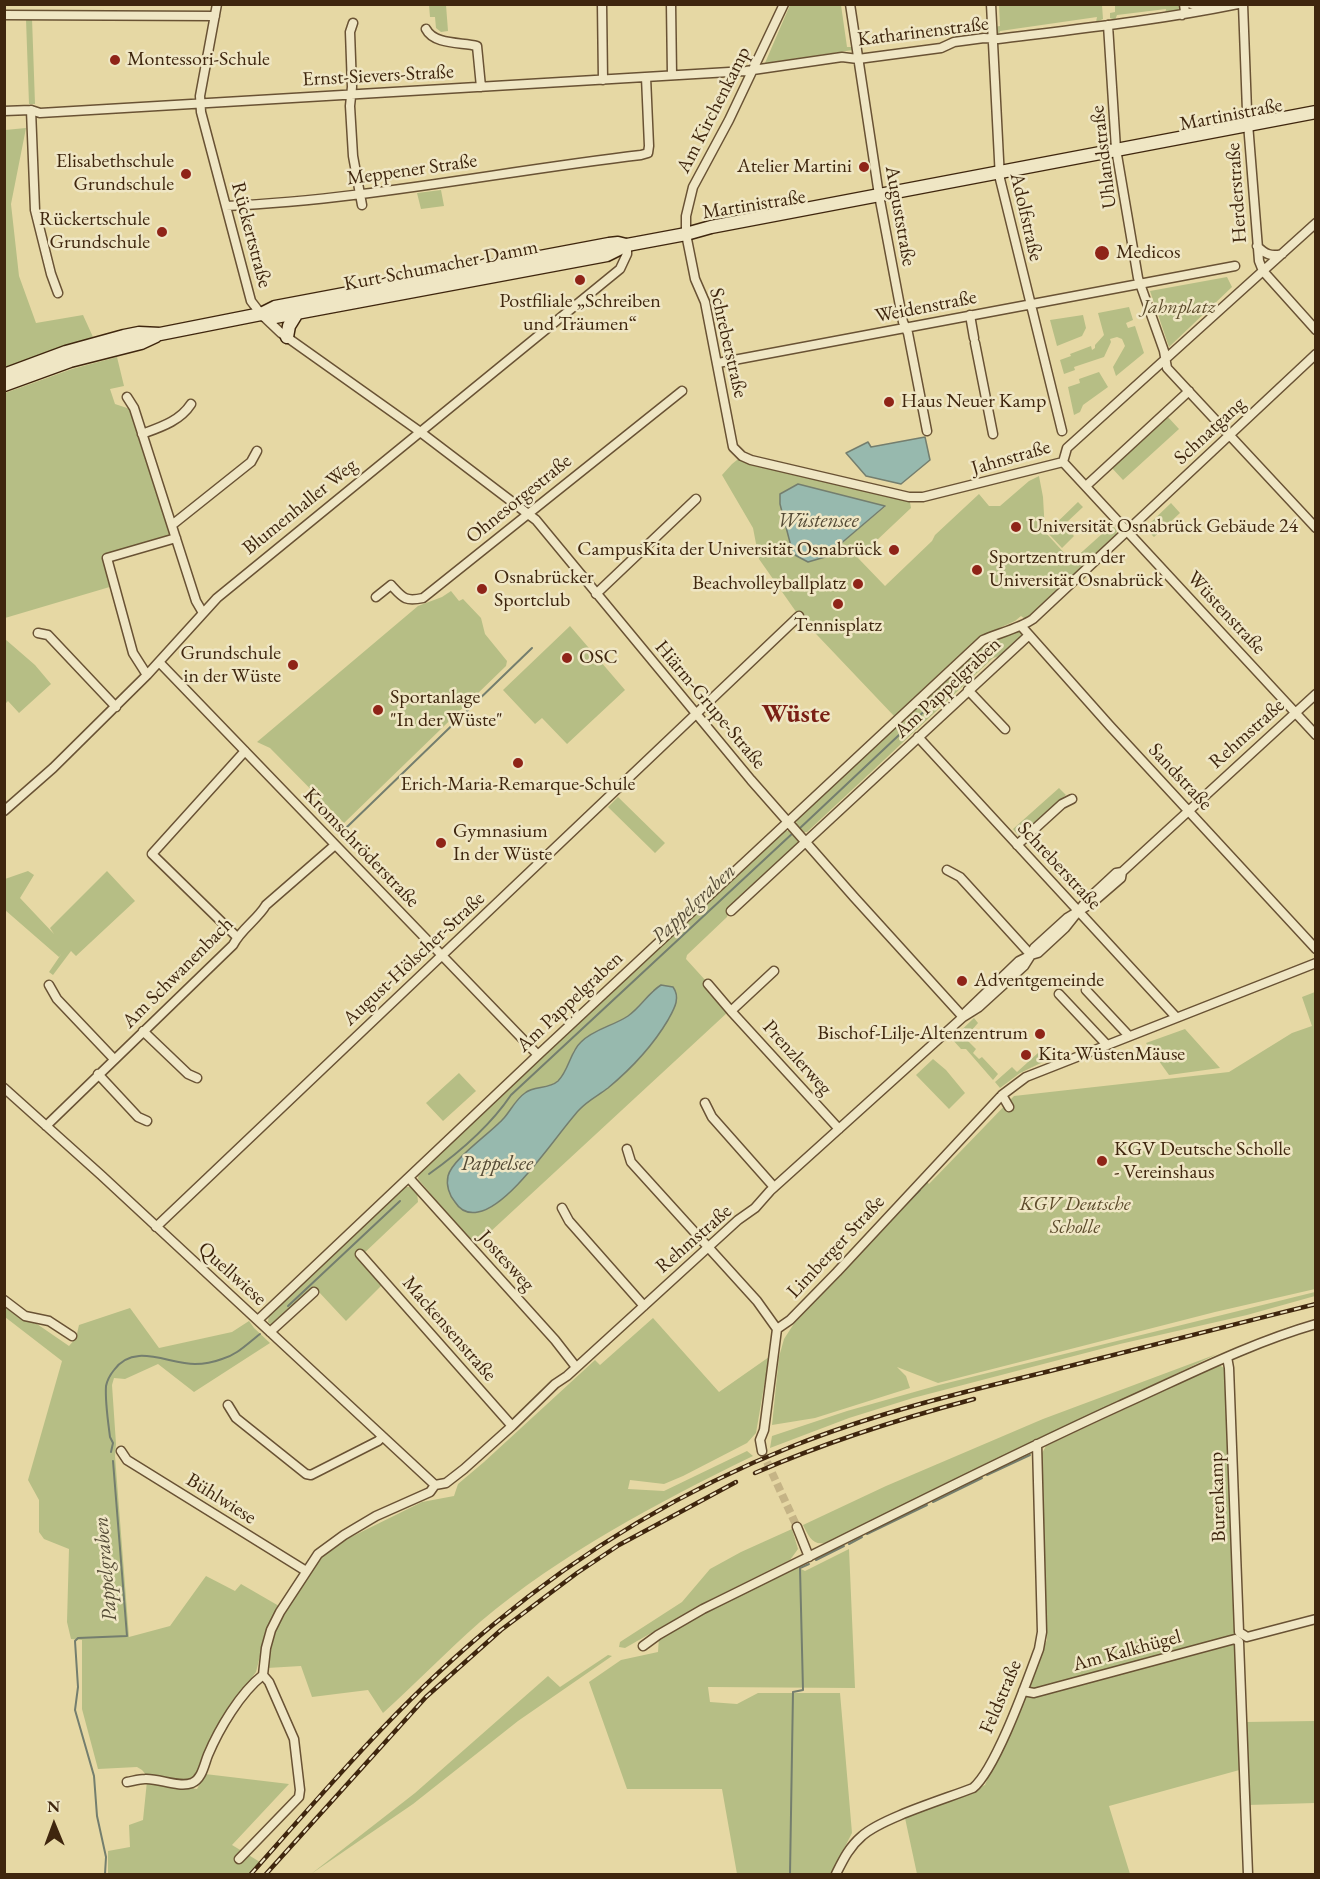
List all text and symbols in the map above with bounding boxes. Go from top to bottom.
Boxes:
street label: Katharinenstraße [856,12,990,52]
street label: Am Kirchenkamp [672,43,756,177]
place label: Montessori-Schule [127,48,270,72]
marker: Montessori-Schule [108,53,122,67]
street label: Ernst-Sievers-Straße [302,60,454,92]
street label: Martinistraße [1178,93,1284,137]
street label: Uhlandstraße [1086,104,1122,210]
street label: Herderstraße [1222,142,1252,244]
street label: Meppener Straße [345,149,479,191]
place label: Elisabethschule Grundschule [56,150,174,197]
place label: Atelier Martini [737,155,852,179]
marker: Atelier Martini [857,160,871,174]
street label: Auguststraße [879,164,921,268]
marker: Elisabethschule Grundschule [179,167,193,181]
street label: Adolfstraße [1004,170,1048,264]
street label: Rückertstraße [225,180,277,290]
street label: Martinistraße [701,185,807,225]
place label: Rückertschule Grundschule [39,208,150,255]
marker: Rückertschule Grundschule [155,225,169,239]
street label: Kurt-Schumacher-Damm [342,235,540,297]
place label: Medicos [1116,241,1180,265]
marker: Medicos [1093,244,1111,262]
marker: Postfiliale „Schreiben und Träumen“ [573,273,587,287]
street label: Weidenstraße [873,285,979,329]
street label: Schreberstraße [704,286,752,400]
place label: Postfiliale „Schreiben und Träumen“ [499,290,661,337]
park label: Jahnplatz [1142,296,1216,320]
place label: Haus Neuer Kamp [901,390,1046,414]
street label: Schnatgang [1169,392,1251,470]
marker: Haus Neuer Kamp [882,395,896,409]
street label: Jahnstraße [969,435,1053,481]
street label: Ohnesorgestraße [461,449,577,549]
street label: Blumenhaller Weg [238,454,362,560]
water label: Wüstensee [777,508,859,534]
place label: Universität Osnabrück Gebäude 24 [1028,515,1298,539]
marker: Universität Osnabrück Gebäude 24 [1009,520,1023,534]
place label: CampusKita der Universität Osnabrück [577,538,882,562]
marker: CampusKita der Universität Osnabrück [887,543,901,557]
place label: Sportzentrum der Universität Osnabrück [989,546,1163,593]
marker: Sportzentrum der Universität Osnabrück [970,563,984,577]
place label: Osnabrücker Sportclub [494,566,594,613]
street label: Wüstenstraße [1181,566,1271,660]
place label: Beachvolleyballplatz [692,572,846,596]
marker: Beachvolleyballplatz [851,577,865,591]
marker: Osnabrücker Sportclub [475,582,489,596]
marker: Tennisplatz [831,597,845,611]
place label: Tennisplatz [794,614,882,638]
street label: Am Pappelgraben [890,633,1006,743]
street label: Hiärm-Grupe-Straße [649,636,771,774]
place label: Grundschule in der Wüste [180,642,281,689]
place label: OSC [579,646,618,670]
marker: OSC [560,651,574,665]
marker: Grundschule in der Wüste [286,658,300,672]
place label: Sportanlage "In der Wüste" [390,686,503,733]
street label: Rehmstraße [1204,694,1290,774]
district label: Wüste [762,699,830,731]
marker: Sportanlage "In der Wüste" [371,703,385,717]
street label: Sandstraße [1143,738,1217,816]
marker: Erich-Maria-Remarque-Schule [511,756,525,770]
place label: Erich-Maria-Remarque-Schule [401,773,635,797]
street label: Kromschröderstraße [298,783,424,913]
street label: Schreberstraße [1012,817,1106,915]
place label: Gymnasium In der Wüste [453,820,552,867]
marker: Gymnasium In der Wüste [434,836,448,850]
water label: Pappelgraben [647,859,741,949]
street label: August-Hölscher-Straße [338,887,490,1031]
street label: Am Schwanenbach [117,912,239,1034]
street label: Am Pappelgraben [512,947,628,1057]
place label: Adventgemeinde [974,969,1104,993]
marker: Adventgemeinde [955,974,969,988]
street label: Prenzlerweg [757,1016,837,1100]
place label: Bischof-Lilje-Altenzentrum [817,1022,1028,1046]
marker: Bischof-Lilje-Altenzentrum [1033,1027,1047,1041]
place label: Kita WüstenMäuse [1038,1043,1185,1067]
marker: Kita WüstenMäuse [1019,1048,1033,1062]
place label: KGV Deutsche Scholle - Vereinshaus [1114,1138,1291,1185]
water label: Pappelsee [461,1151,533,1177]
marker: KGV Deutsche Scholle - Vereinshaus [1095,1154,1109,1168]
street label: Limberger Straße [782,1190,890,1304]
park label: KGV Deutsche Scholle [1019,1193,1131,1240]
street label: Rehmstraße [651,1199,737,1279]
street label: Jostesweg [473,1226,539,1296]
street label: Quellwiese [193,1237,271,1311]
street label: Mackensenstraße [397,1271,501,1387]
street label: Burenkamp [1204,1451,1232,1543]
street label: Bühlwiese [182,1468,260,1530]
water label: Pappelgraben [89,1515,123,1623]
street label: Am Kalkhügel [1070,1625,1184,1677]
street label: Feldstraße [975,1657,1027,1737]
north arrow [24,1795,84,1855]
text: N [47,1796,60,1817]

